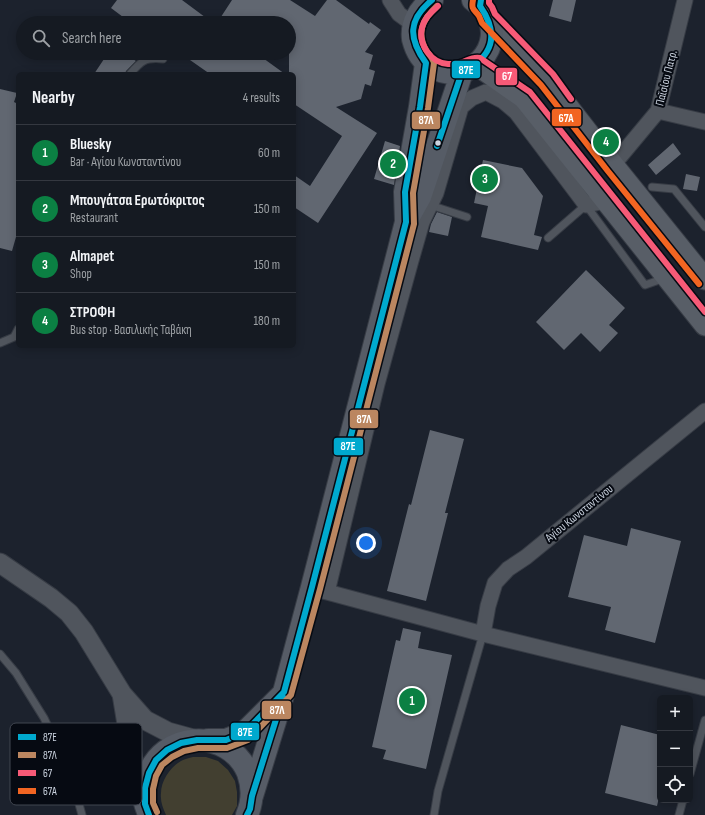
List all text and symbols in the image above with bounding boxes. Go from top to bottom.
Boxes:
search box [16,16,296,60]
icon: search [30,27,52,49]
text: Search here [62,29,122,48]
street label: Παϊσίου Πατρ. [652,49,681,107]
line badge: 87Ε [451,60,481,79]
text: 87Ε [459,64,474,77]
line badge: 67 [495,67,518,86]
text: 67 [502,70,512,83]
text: Nearby [32,88,75,108]
text: 4 results [243,90,280,106]
line badge: 67Α [551,108,582,127]
line badge: 87Λ [411,111,441,130]
text: 67Α [559,112,574,125]
text: 87Λ [419,114,434,127]
pin: 4 [593,127,619,157]
text: Bluesky [70,135,111,154]
unlabelled marker [433,138,443,148]
text: 1 [42,145,48,161]
text: 60 m [258,145,280,161]
pin: 2 [380,149,406,179]
text: Bar · Αγίου Κωνσταντίνου [70,154,181,170]
pin: 3 [472,164,498,194]
text: Μπουγάτσα Ερωτόκριτος [70,191,205,210]
text: 2 [42,201,48,217]
text: 150 m [254,201,280,217]
text: Restaurant [70,210,118,226]
text: Almapet [70,247,114,266]
text: 3 [42,257,48,273]
text: 150 m [254,257,280,273]
text: Shop [70,266,92,282]
text: ΣΤΡΟΦΗ [70,303,115,322]
text: 4 [42,313,48,329]
text: 180 m [254,313,280,329]
text: Bus stop · Βασιλικής Ταβάκη [70,322,192,338]
line badge: 87Λ [349,409,379,429]
text: 87Λ [357,413,372,426]
line badge: 87Ε [333,437,364,456]
text: 87Ε [341,440,356,453]
street label: Αγίου Κωνσταντίνου [542,481,616,546]
your location [356,533,376,553]
pin: 1 [399,686,425,716]
map controls [657,695,693,803]
button: + [657,695,693,731]
line badge: 87Λ [261,700,292,720]
text: 87Λ [270,704,285,717]
line badge: 87Ε [230,722,260,741]
legend [10,723,142,805]
text: 87Ε [238,726,253,739]
text: 87Ε [43,731,57,744]
button: − [657,731,693,767]
text: 87Λ [43,749,57,762]
text: 67 [43,767,53,780]
button: locate [657,767,693,803]
text: 67Α [43,785,57,798]

